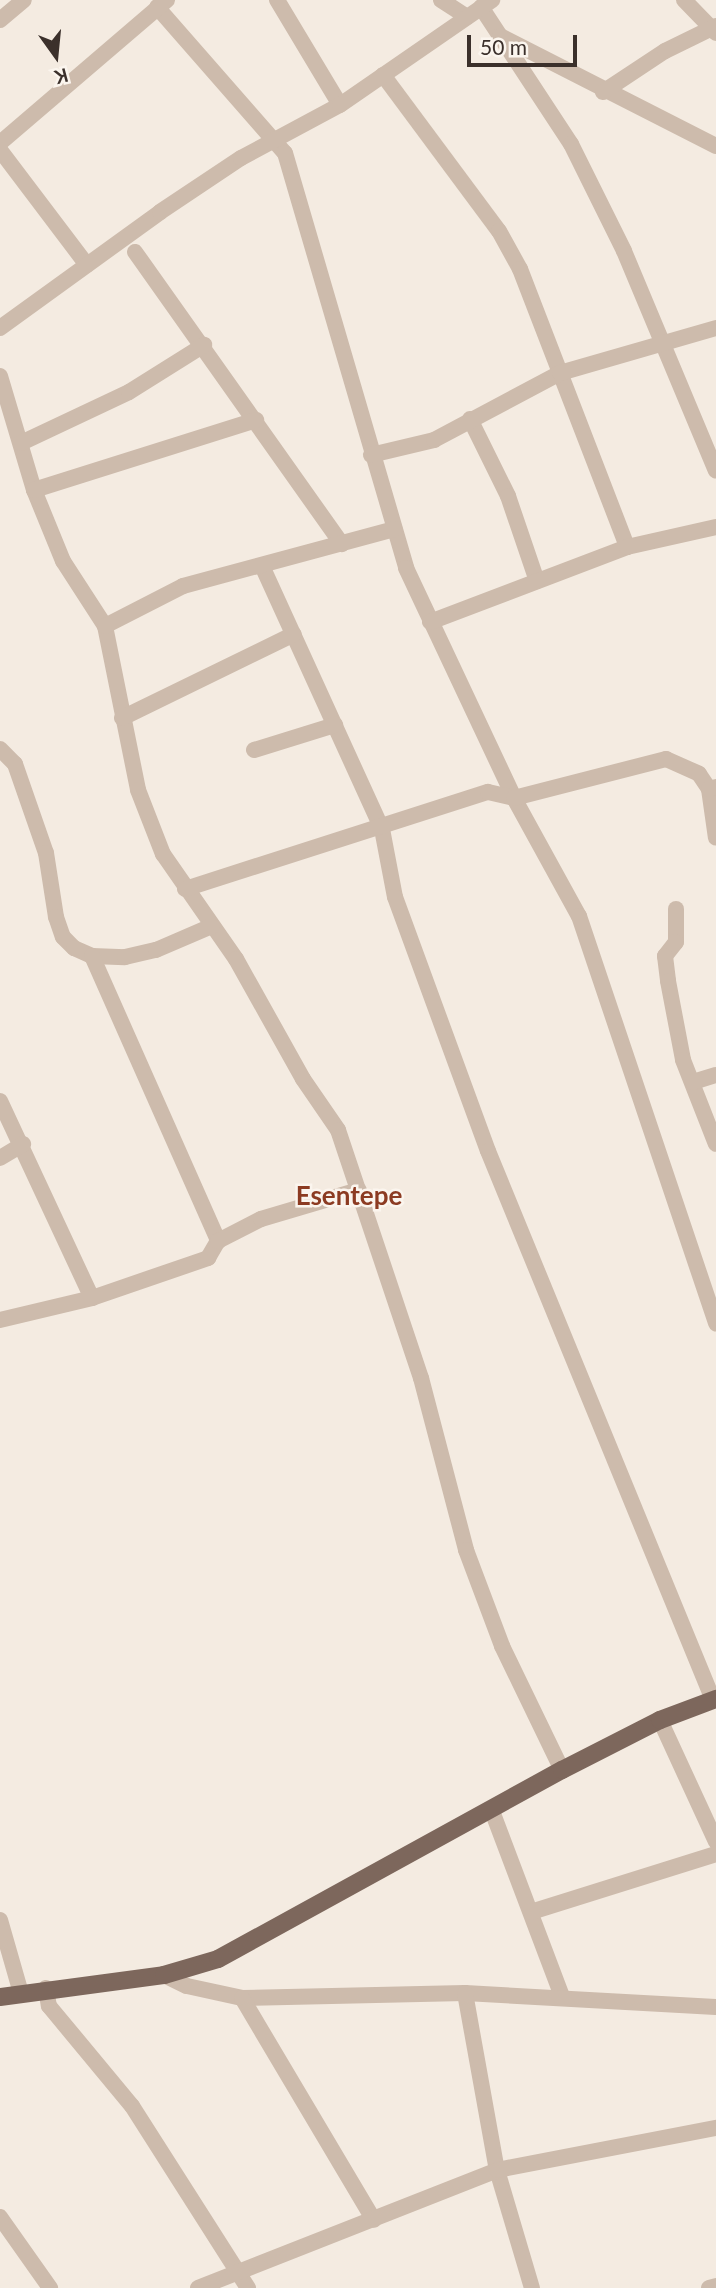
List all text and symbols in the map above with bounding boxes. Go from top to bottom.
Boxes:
north arrow [21,21,91,91]
scale bar [471,21,581,65]
text: 50 m [480,34,527,59]
text: K [52,64,71,90]
district label: Esentepe [296,1180,402,1212]

